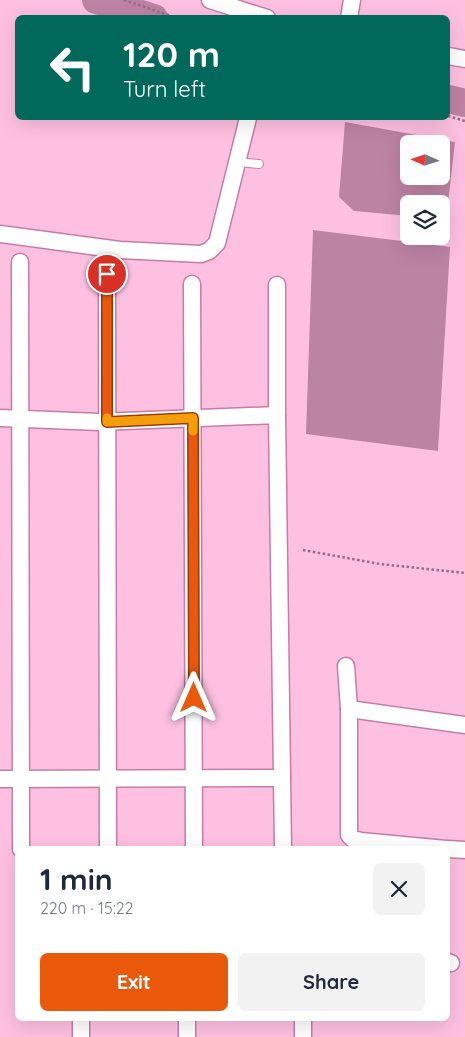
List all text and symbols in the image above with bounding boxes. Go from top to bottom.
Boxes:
text: 120 m [123,32,220,76]
icon: left [40,35,105,100]
text: Turn left [123,75,206,103]
north arrow [400,135,450,185]
map controls [400,135,450,245]
button: layers [400,195,450,245]
pin [86,253,128,295]
icon: arrive [93,260,121,288]
position arrow [167,671,219,723]
text: 1 min [40,860,113,898]
button: close [373,863,425,915]
text: 220 m · 15:22 [40,898,133,918]
button: Exit [40,953,228,1011]
button: Share [238,953,425,1011]

